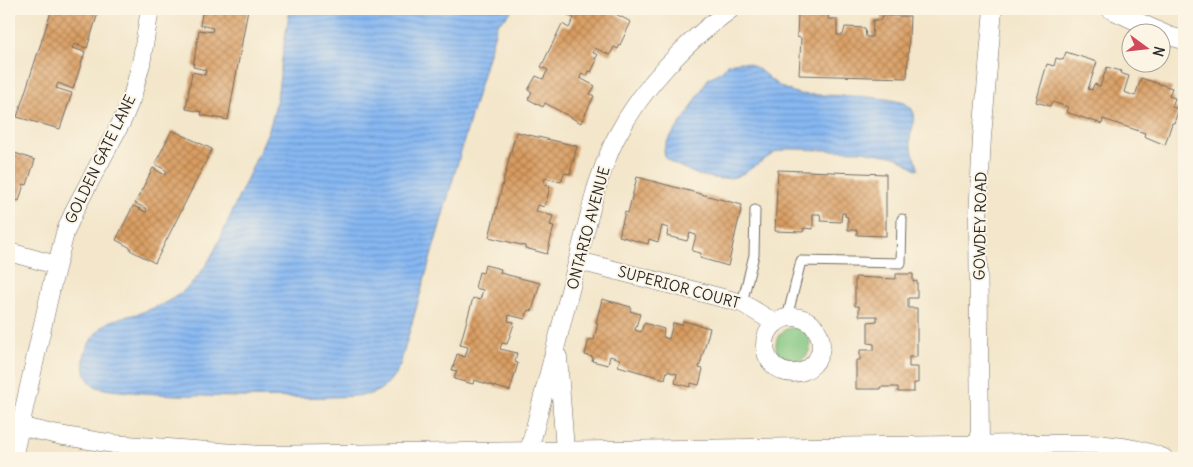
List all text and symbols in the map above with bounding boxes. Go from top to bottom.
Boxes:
north arrow [1120,22,1170,72]
text: N [1149,44,1169,58]
street label: GOLDEN GATE LANE [61,91,140,227]
street label: ONTARIO AVENUE [562,164,614,292]
street label: GOWDEY ROAD [970,171,990,281]
street label: SUPERIOR COURT [616,262,742,312]

